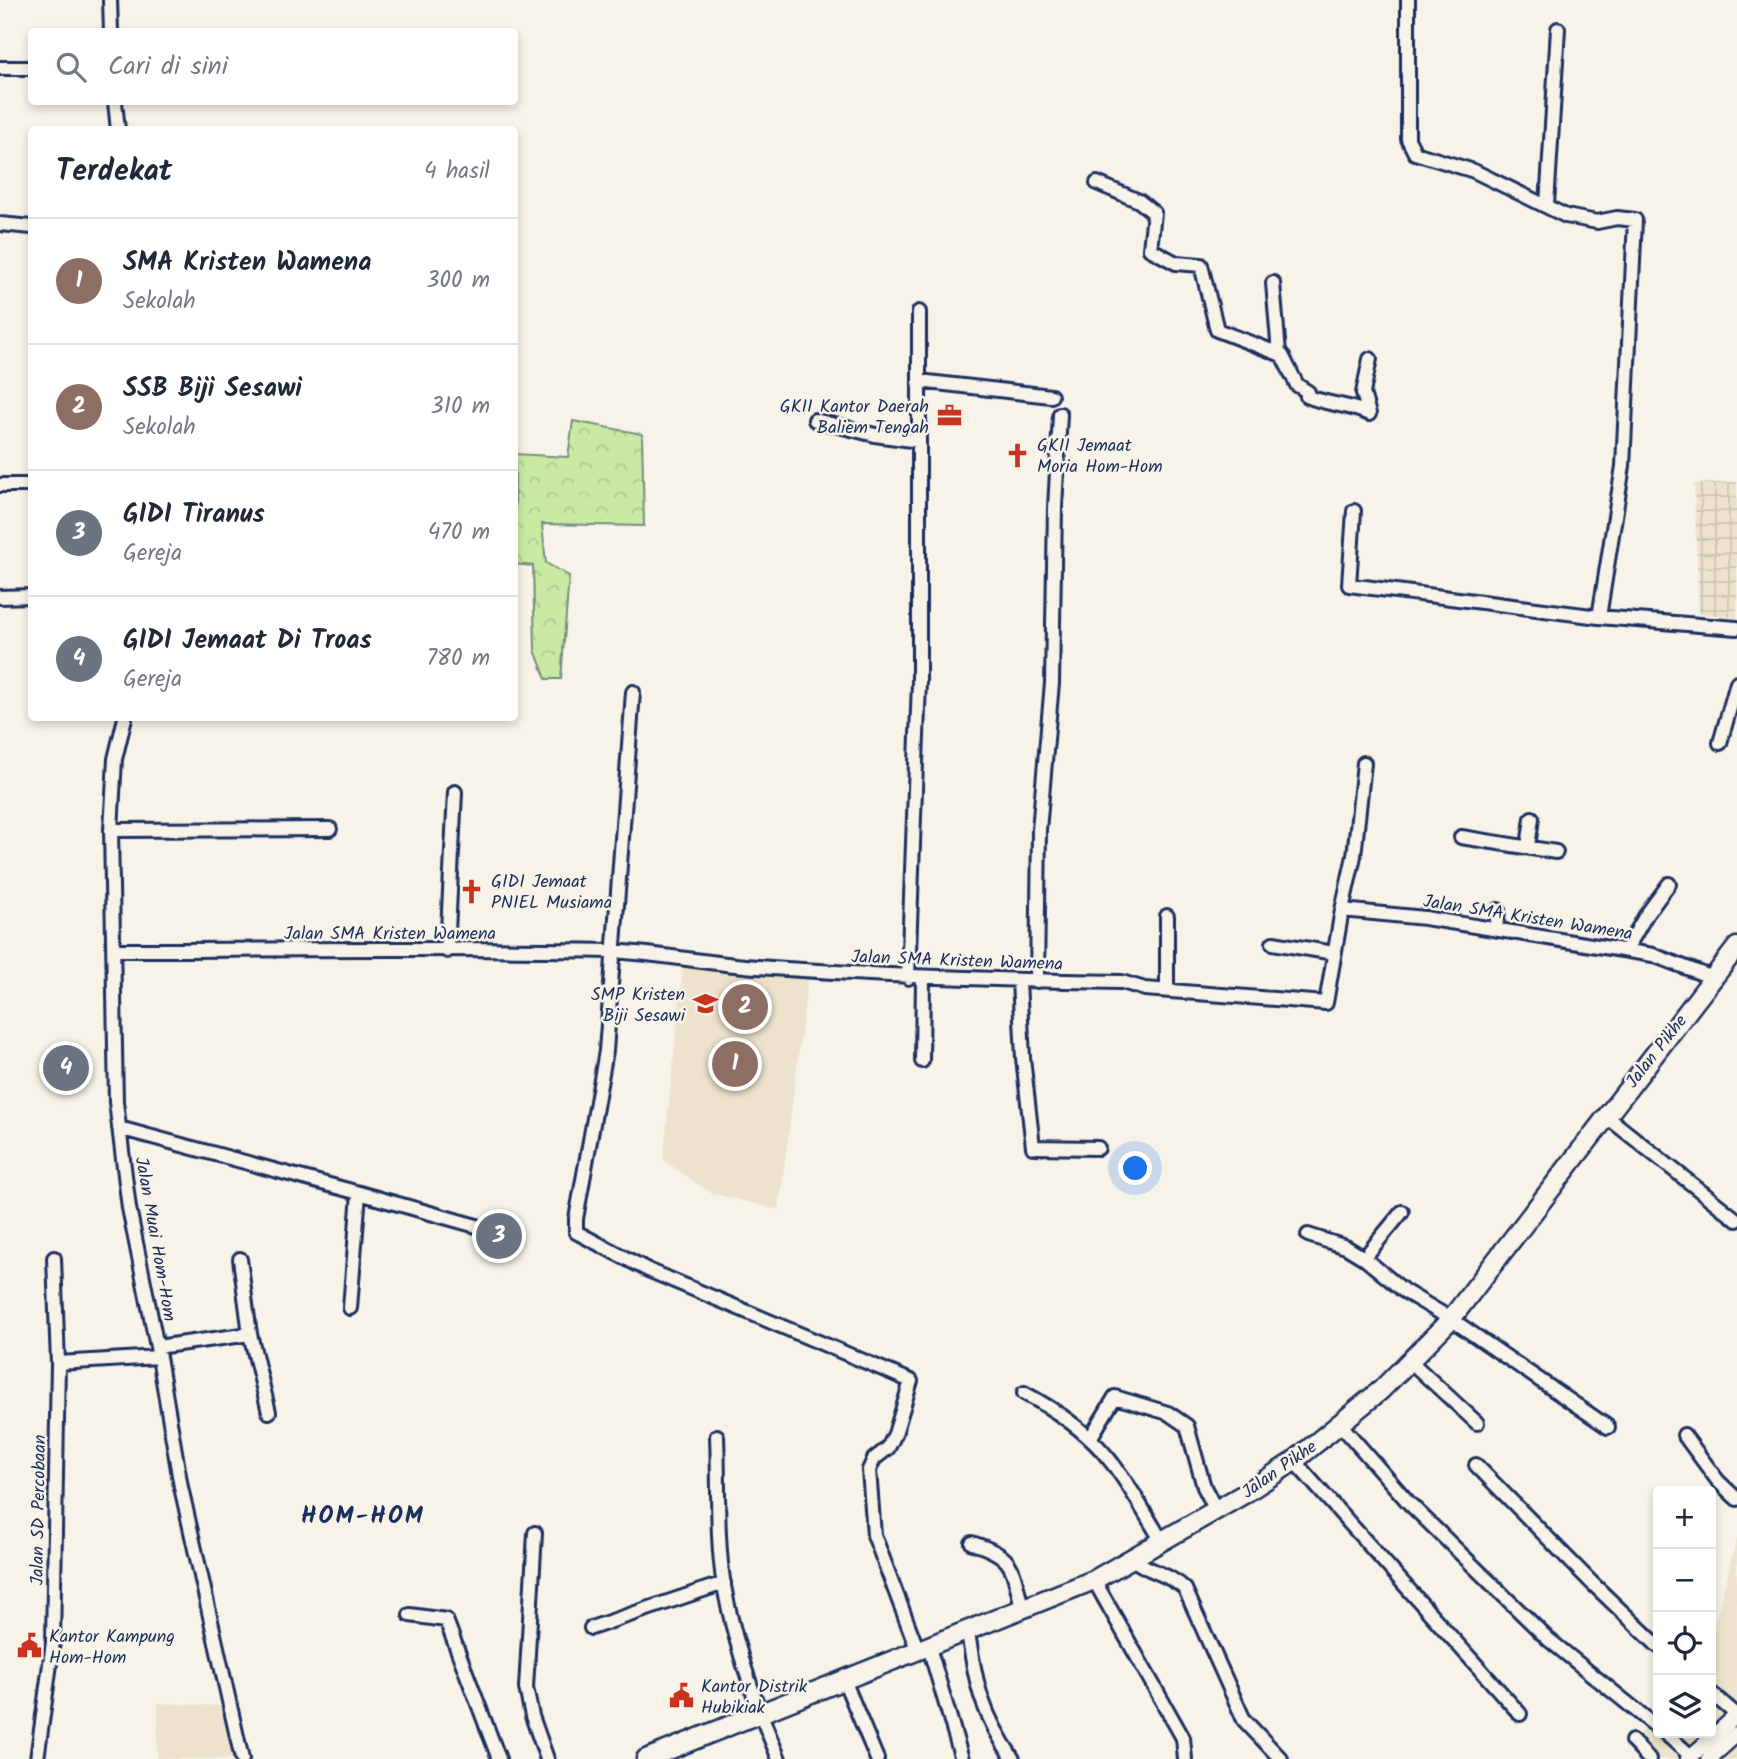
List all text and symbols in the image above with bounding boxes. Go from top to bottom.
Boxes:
search box [28,28,518,105]
text: Cari di sini [108,46,228,88]
icon: search [52,48,90,86]
text: Terdekat [56,148,172,196]
text: 4 hasil [424,154,490,190]
text: SMA Kristen Wamena [123,242,372,284]
text: 1 [76,263,82,299]
text: 300 m [426,263,490,299]
text: Sekolah [123,284,196,320]
text: SSB Biji Sesawi [123,368,302,410]
text: 2 [72,389,86,425]
text: 310 m [431,389,490,425]
place label: GKII Kantor Daerah Baliem Tengah [780,393,929,443]
office icon: GKII Kantor Daerah Baliem Tengah [935,402,963,430]
text: Sekolah [123,410,196,446]
place label: GKII Jemaat Moria Hom-Hom [1037,432,1163,482]
church icon: GKII Jemaat Moria Hom-Hom [1003,441,1031,469]
text: GIDI Tiranus [123,494,265,536]
text: 3 [73,515,85,551]
text: 470 m [428,515,490,551]
text: Gereja [123,536,182,572]
text: GIDI Jemaat Di Troas [123,620,372,662]
text: 4 [73,641,85,677]
text: 780 m [427,641,490,677]
text: Gereja [123,662,182,698]
place label: GIDI Jemaat PNIEL Musiama [491,868,612,918]
church icon: GIDI Jemaat PNIEL Musiama [457,877,485,905]
street label: Jalan SMA Kristen Wamena [1421,888,1635,949]
street label: Jalan SMA Kristen Wamena [284,920,496,949]
street label: Jalan SMA Kristen Wamena [851,943,1063,980]
place label: SMP Kristen Biji Sesawi [591,981,686,1031]
pin: 2 [722,981,768,1033]
school or university icon: SMP Kristen Biji Sesawi [691,990,719,1018]
street label: Jalan Pikhe [1619,1009,1695,1095]
pin: 1 [712,1038,758,1090]
pin: 4 [43,1042,89,1094]
your location [1118,1151,1152,1185]
street label: Jalan Muai Hom-Hom [126,1155,183,1324]
pin: 3 [476,1210,522,1262]
street label: Jalan Pikhe [1236,1433,1324,1507]
street label: Jalan SD Percobaan [24,1434,55,1586]
map controls [1653,1486,1716,1738]
button: + [1653,1486,1716,1549]
district label: HOM-HOM [301,1497,425,1536]
button: − [1653,1549,1716,1612]
button: locate [1653,1612,1716,1675]
place label: Kantor Kampung Hom-Hom [49,1623,175,1673]
public building icon: Kantor Kampung Hom-Hom [15,1632,43,1660]
place label: Kantor Distrik Hubikiak [701,1673,808,1723]
button: layers [1653,1675,1716,1738]
public building icon: Kantor Distrik Hubikiak [667,1682,695,1710]

